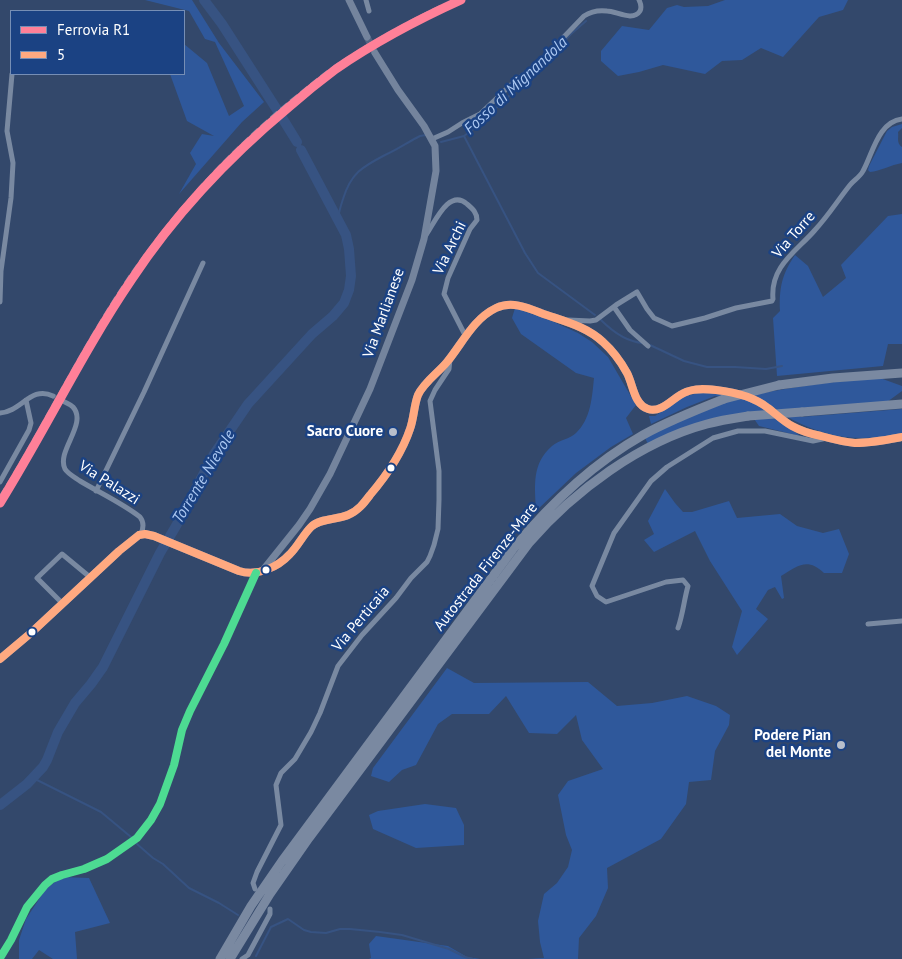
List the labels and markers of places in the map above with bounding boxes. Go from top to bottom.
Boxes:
place label: Sacro Cuore [307,423,383,441]
marker: Sacro Cuore [387,426,399,438]
unlabelled marker [386,463,396,473]
unlabelled marker [261,565,271,575]
unlabelled marker [27,627,37,637]
place label: Podere Pian del Monte [754,727,831,762]
marker: Podere Pian del Monte [835,739,847,751]

